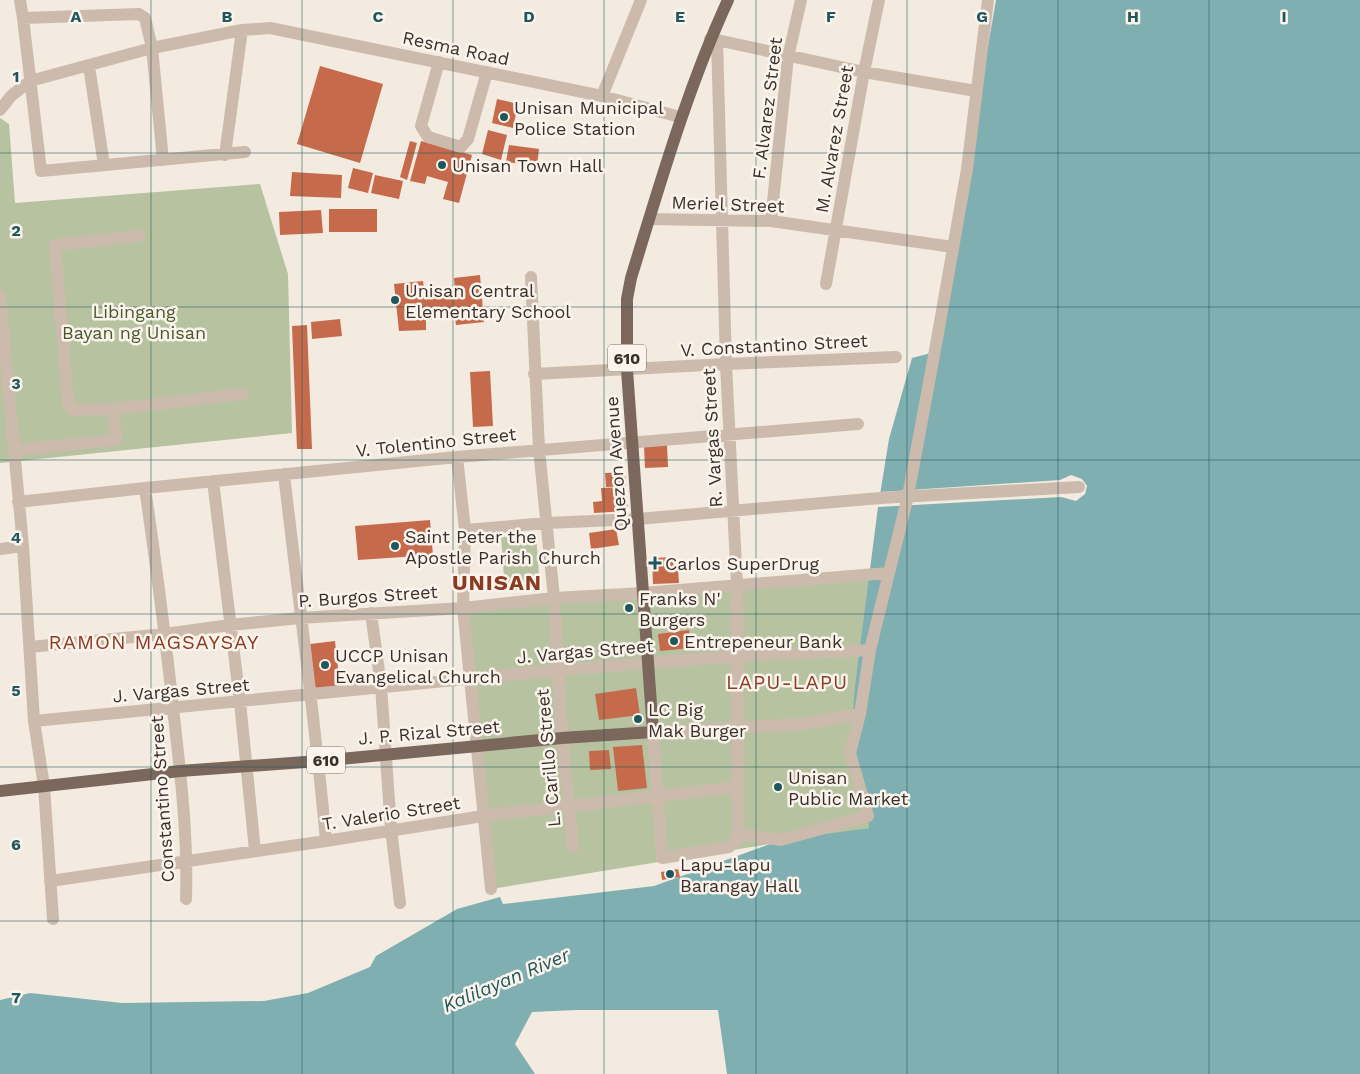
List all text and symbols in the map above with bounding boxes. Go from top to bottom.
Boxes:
text: A [71,7,82,26]
text: B [222,7,233,26]
text: C [373,7,384,26]
text: D [523,7,535,26]
text: E [675,7,685,26]
text: F [826,7,836,26]
text: G [976,7,988,26]
text: H [1127,7,1139,26]
text: I [1281,7,1287,26]
street label: Resma Road [401,26,511,70]
street label: F. Alvarez Street [748,35,786,180]
street label: M. Alvarez Street [811,63,857,214]
text: 1 [13,67,19,86]
place label: Unisan Municipal Police Station [514,97,664,139]
marker: Unisan Municipal Police Station [498,111,510,123]
place label: Unisan Town Hall [452,155,604,176]
marker: Unisan Town Hall [436,159,448,171]
street label: Meriel Street [671,192,785,216]
text: 2 [11,221,21,240]
place label: Unisan Central Elementary School [405,280,571,322]
marker: Unisan Central Elementary School [389,294,401,306]
park label: Libingang Bayan ng Unisan [62,301,206,343]
street label: V. Constantino Street [680,330,869,360]
road number: 610 [608,344,646,372]
street label: R. Vargas Street [698,367,726,508]
text: 3 [11,374,21,393]
street label: Quezon Avenue [601,396,631,532]
street label: V. Tolentino Street [355,423,518,461]
place label: Saint Peter the Apostle Parish Church [405,526,601,568]
text: 4 [11,528,21,547]
marker: Saint Peter the Apostle Parish Church [389,540,401,552]
place label: Carlos SuperDrug [665,553,820,574]
marker: Carlos SuperDrug [649,557,661,569]
district label: UNISAN [452,570,542,595]
street label: P. Burgos Street [298,581,439,611]
place label: Franks N' Burgers [639,588,721,630]
marker: Franks N' Burgers [623,602,635,614]
district label: RAMON MAGSAYSAY [49,630,259,654]
place label: Entrepeneur Bank [684,631,842,652]
street label: J. Vargas Street [516,635,655,667]
marker: Entrepeneur Bank [668,635,680,647]
place label: UCCP Unisan Evangelical Church [335,645,501,687]
marker: UCCP Unisan Evangelical Church [319,659,331,671]
district label: LAPU-LAPU [726,670,848,694]
street label: J. Vargas Street [112,674,251,706]
text: 5 [11,681,21,700]
street label: L. Carillo Street [531,688,564,828]
place label: LC Big Mak Burger [648,699,746,741]
marker: LC Big Mak Burger [632,713,644,725]
street label: Constantino Street [146,714,178,883]
street label: J. P. Rizal Street [357,715,501,749]
road number: 610 [307,746,345,774]
place label: Unisan Public Market [788,767,909,809]
marker: Unisan Public Market [772,781,784,793]
street label: T. Valerio Street [321,792,462,834]
text: 6 [11,835,21,854]
place label: Lapu-lapu Barangay Hall [680,854,799,896]
marker: Lapu-lapu Barangay Hall [664,868,676,880]
water label: Kalilayan River [439,943,573,1017]
text: 7 [11,988,21,1007]

